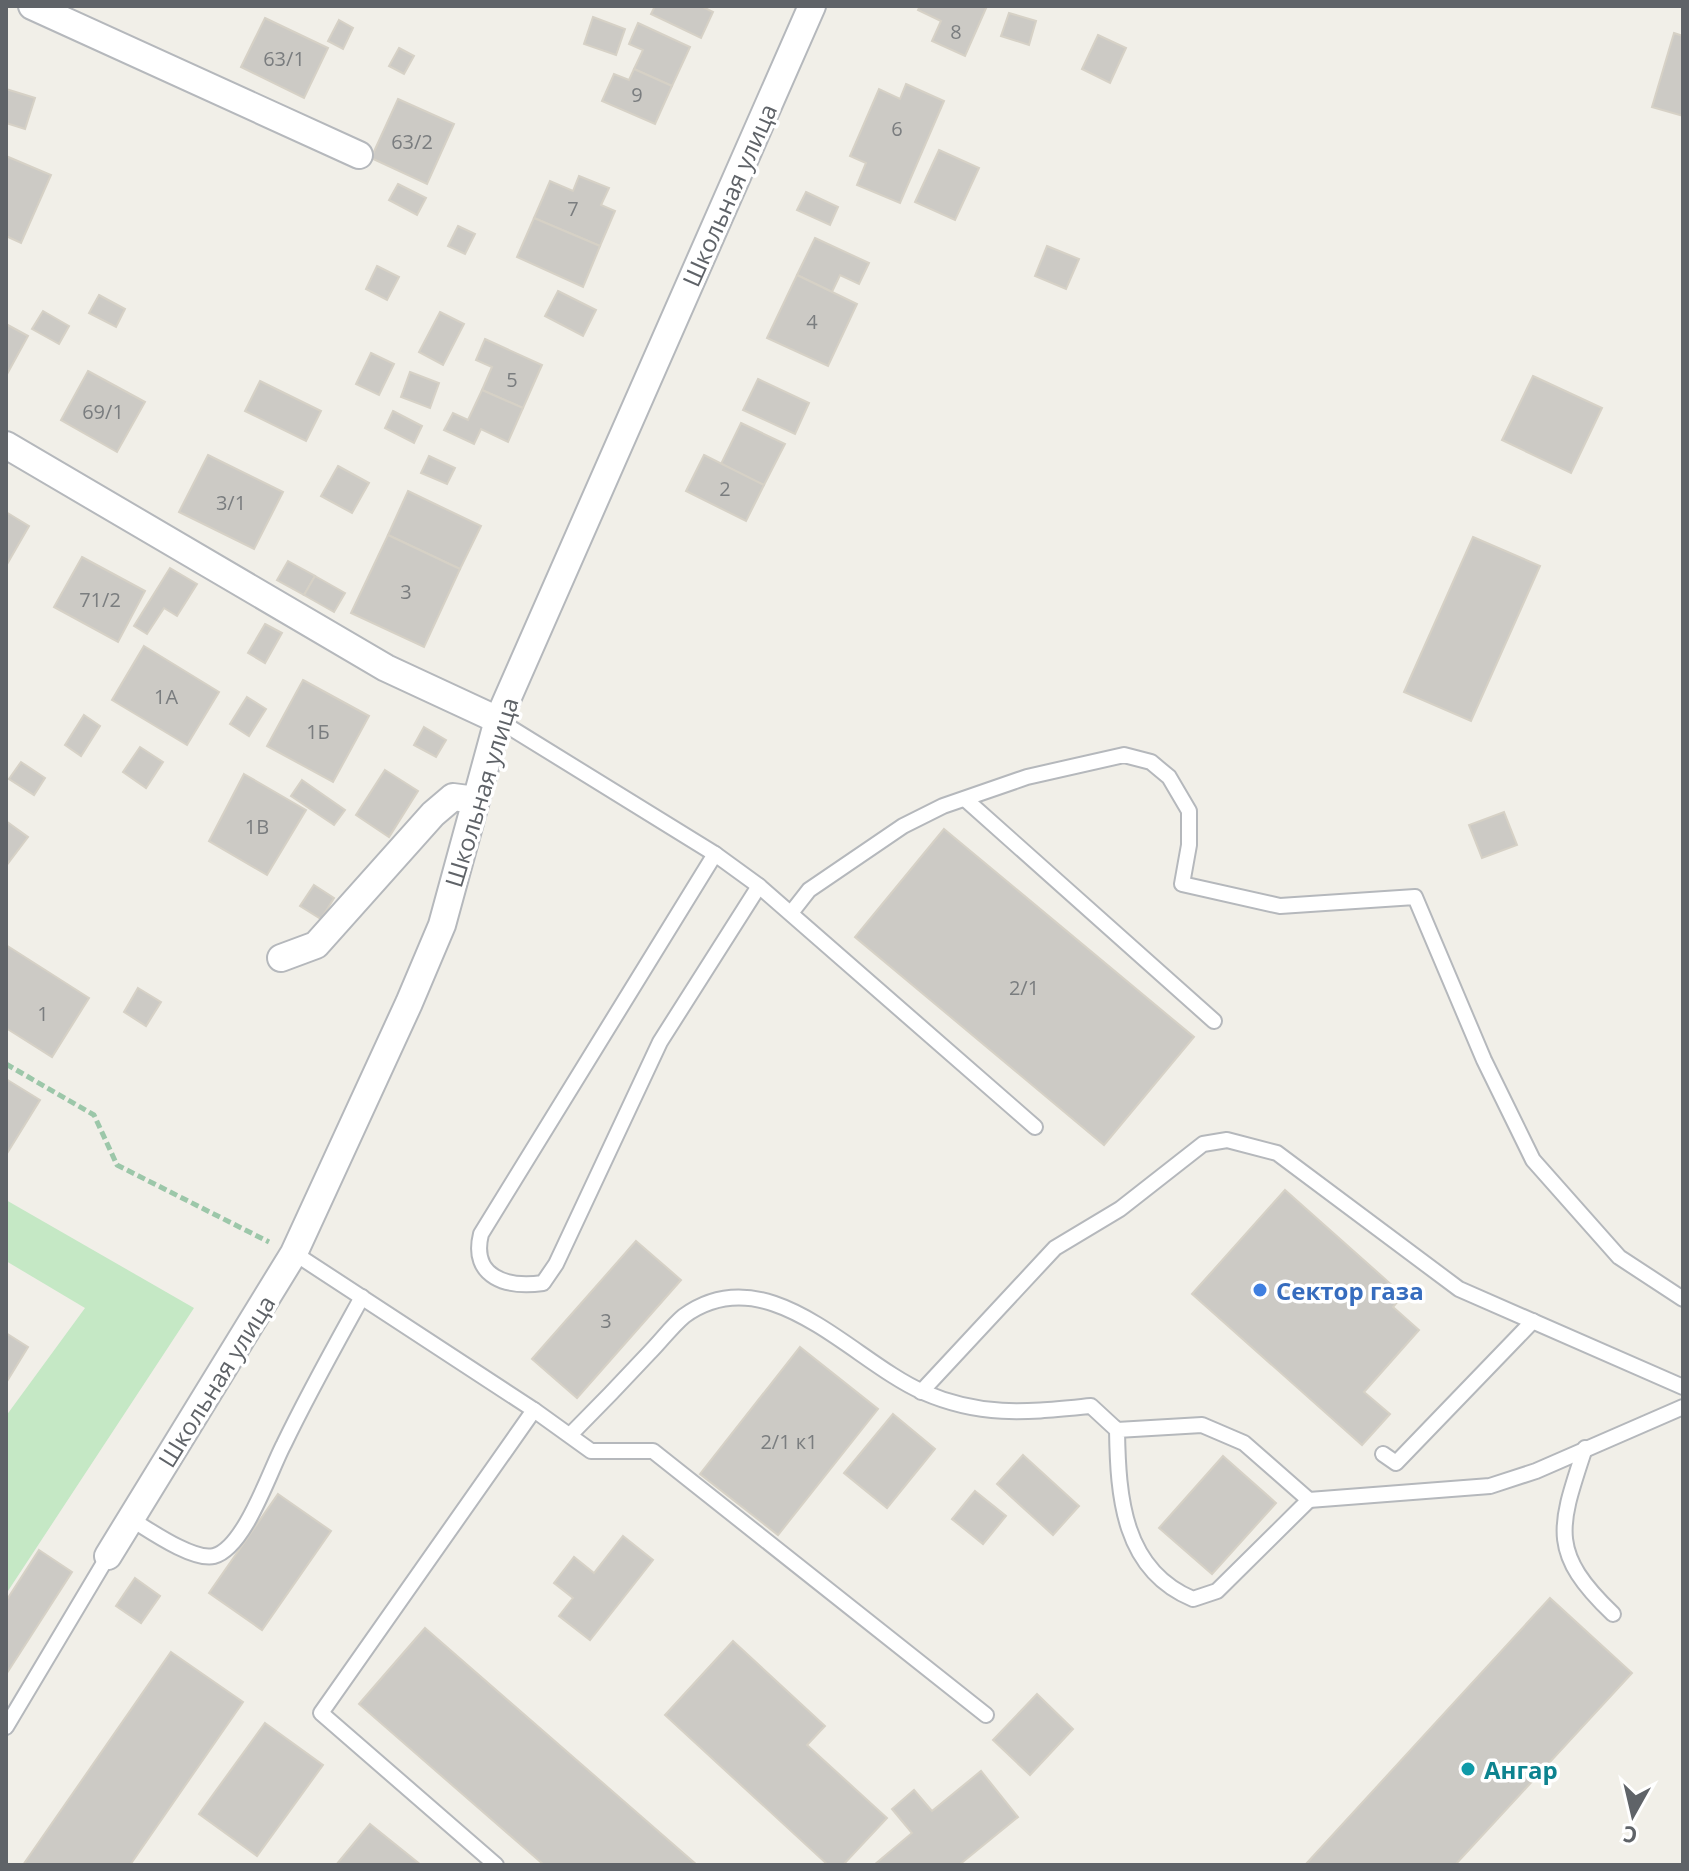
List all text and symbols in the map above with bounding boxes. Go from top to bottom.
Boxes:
house number: 8 [950,18,962,45]
house number: 63/1 [263,45,305,72]
house number: 9 [631,81,643,108]
street label: Школьная улица [674,98,784,292]
house number: 6 [891,115,903,142]
house number: 63/2 [391,128,433,155]
house number: 7 [567,195,579,222]
house number: 4 [806,308,818,335]
house number: 5 [506,366,518,393]
house number: 69/1 [82,398,124,425]
house number: 2 [719,475,731,502]
house number: 3/1 [216,489,246,516]
house number: 3 [400,578,412,605]
house number: 71/2 [79,586,121,613]
house number: 1А [154,683,178,710]
street label: Школьная улица [436,693,526,891]
house number: 1Б [306,718,330,745]
house number: 1В [245,813,269,840]
house number: 2/1 [1009,974,1039,1001]
house number: 1 [37,1000,49,1027]
place label: Сектор газа [1276,1274,1424,1307]
marker: Сектор газа [1251,1281,1269,1299]
street label: Школьная улица [150,1289,282,1473]
house number: 3 [600,1307,612,1334]
house number: 2/1 к1 [760,1428,818,1455]
place label: Ангар [1484,1753,1558,1786]
marker: Ангар [1459,1760,1477,1778]
north arrow [1593,1775,1673,1855]
text: С [1621,1820,1639,1852]

